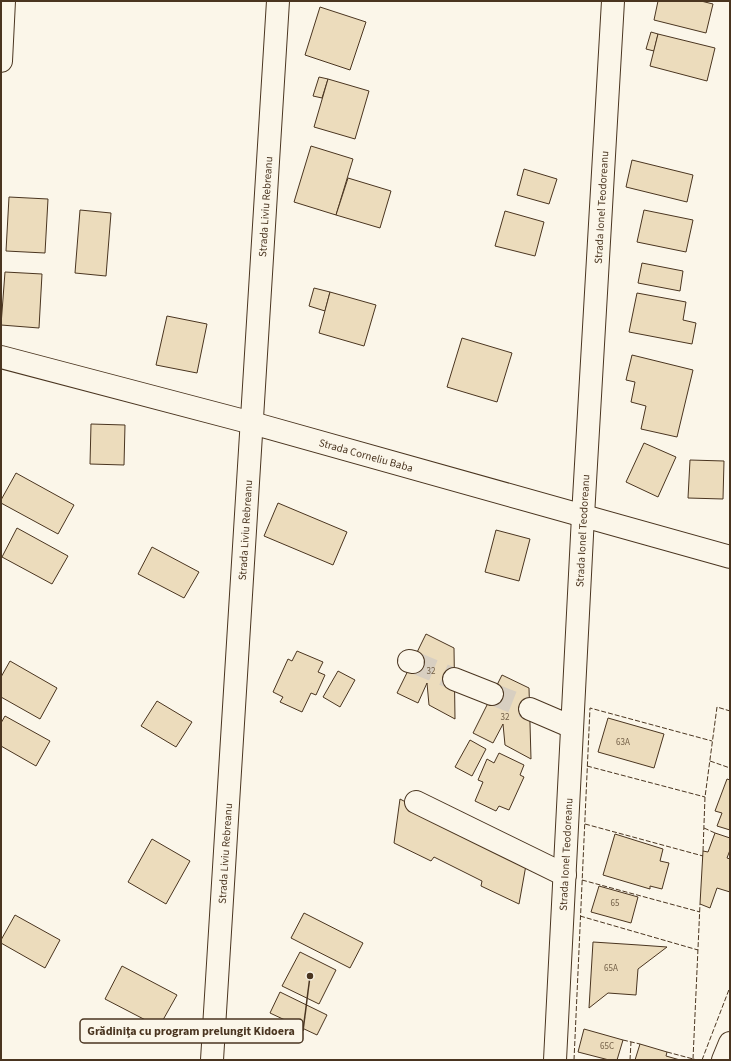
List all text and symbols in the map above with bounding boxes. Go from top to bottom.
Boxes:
street label: Strada Ionel Teodoreanu [591,150,612,264]
street label: Strada Liviu Rebreanu [255,156,276,257]
street label: Strada Corneliu Baba [317,435,415,476]
street label: Strada Ionel Teodoreanu [572,474,593,588]
street label: Strada Liviu Rebreanu [235,479,256,581]
house number: 32 [427,665,436,678]
house number: 32 [501,711,510,724]
house number: 63A [616,736,630,749]
street label: Strada Ionel Teodoreanu [556,797,576,911]
street label: Strada Liviu Rebreanu [215,803,236,904]
house number: 65 [611,897,620,910]
house number: 65A [604,962,618,975]
callout: Grădinița cu program prelungit Kidoera [80,1019,303,1043]
text: Grădinița cu program prelungit Kidoera [87,1023,295,1040]
house number: 65C [600,1040,614,1053]

